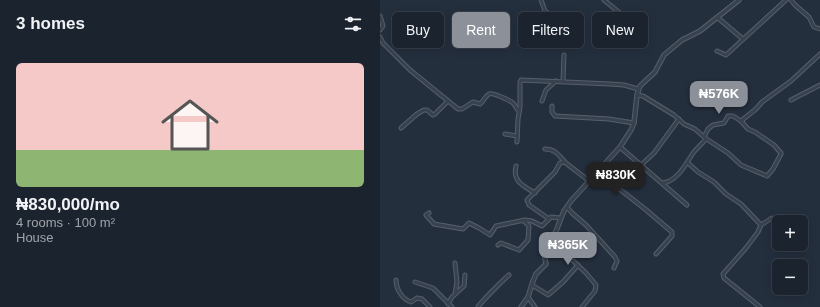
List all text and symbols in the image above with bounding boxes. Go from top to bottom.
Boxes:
chip: Buy [392,12,444,48]
chip: Rent [452,12,510,48]
chip: Filters [518,12,584,48]
chip: New [592,12,648,48]
icon: filters [342,13,364,35]
text: 3 homes [16,14,85,33]
pin: ₦576K [691,81,747,115]
text: ₦576K [699,86,739,101]
icon: home [154,89,226,161]
pin: ₦830K [588,162,644,196]
text: ₦830K [596,167,636,182]
text: ₦830,000/mo [16,195,120,214]
text: 4 rooms · 100 m² [16,215,115,230]
map controls [772,215,808,295]
button: + [772,215,808,251]
text: House [16,230,54,245]
pin: ₦365K [540,232,596,266]
text: ₦365K [548,237,588,252]
button: − [772,259,808,295]

